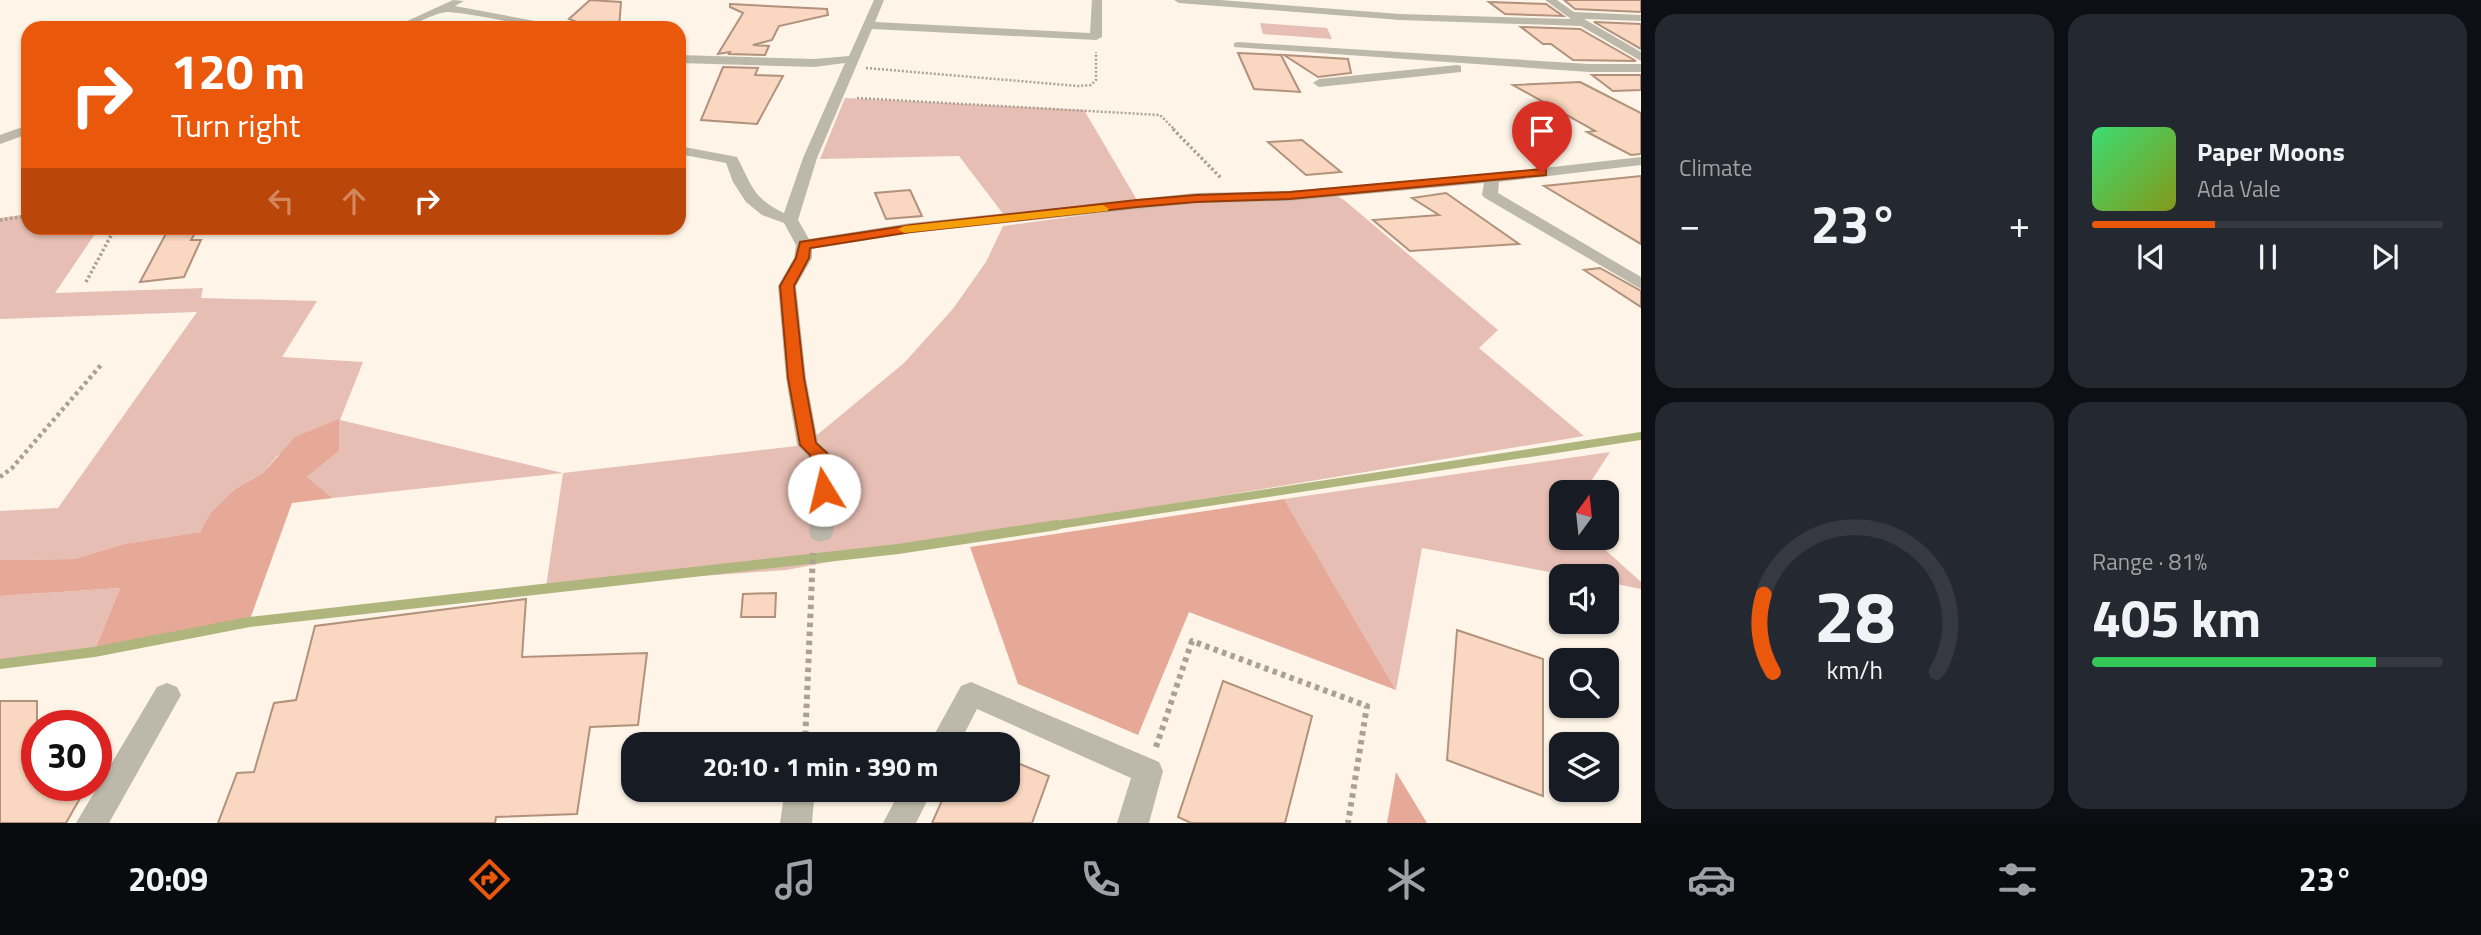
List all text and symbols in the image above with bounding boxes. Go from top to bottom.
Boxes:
text: 120 m [171,33,305,108]
icon: right [56,49,147,140]
text: Turn right [171,101,300,149]
pin [1512,101,1572,173]
icon: arrive [1523,112,1561,150]
text: Paper Moons [2197,132,2345,171]
text: Climate [1679,150,1752,185]
text: Ada Vale [2197,171,2281,206]
icon: left [262,182,300,220]
icon: ahead [335,182,373,220]
icon: right [408,182,446,220]
text: 23° [1811,184,1898,263]
text: − [1679,195,1700,253]
text: + [2009,195,2030,253]
icon: previous [2132,238,2170,276]
icon: pause [2249,238,2287,276]
icon: next [2366,238,2404,276]
position arrow [787,453,861,527]
north arrow [1549,480,1619,550]
map controls [1549,480,1619,802]
text: Range · 81% [2092,544,2207,579]
text: 28 [1814,560,1895,670]
button: sound [1549,564,1619,634]
text: 405 km [2092,578,2261,657]
button: search [1549,648,1619,718]
text: km/h [1826,650,1883,688]
speed limit sign: 30 [21,710,112,801]
button: layers [1549,732,1619,802]
text: 20:10 · 1 min · 390 m [703,747,938,786]
text: 20:09 [128,855,208,903]
icon: directions [465,855,514,904]
icon: music [771,855,820,904]
icon: phone [1076,855,1125,904]
icon: climate [1382,855,1431,904]
icon: car [1687,855,1736,904]
icon: filters [1993,855,2042,904]
text: 23° [2299,855,2353,903]

